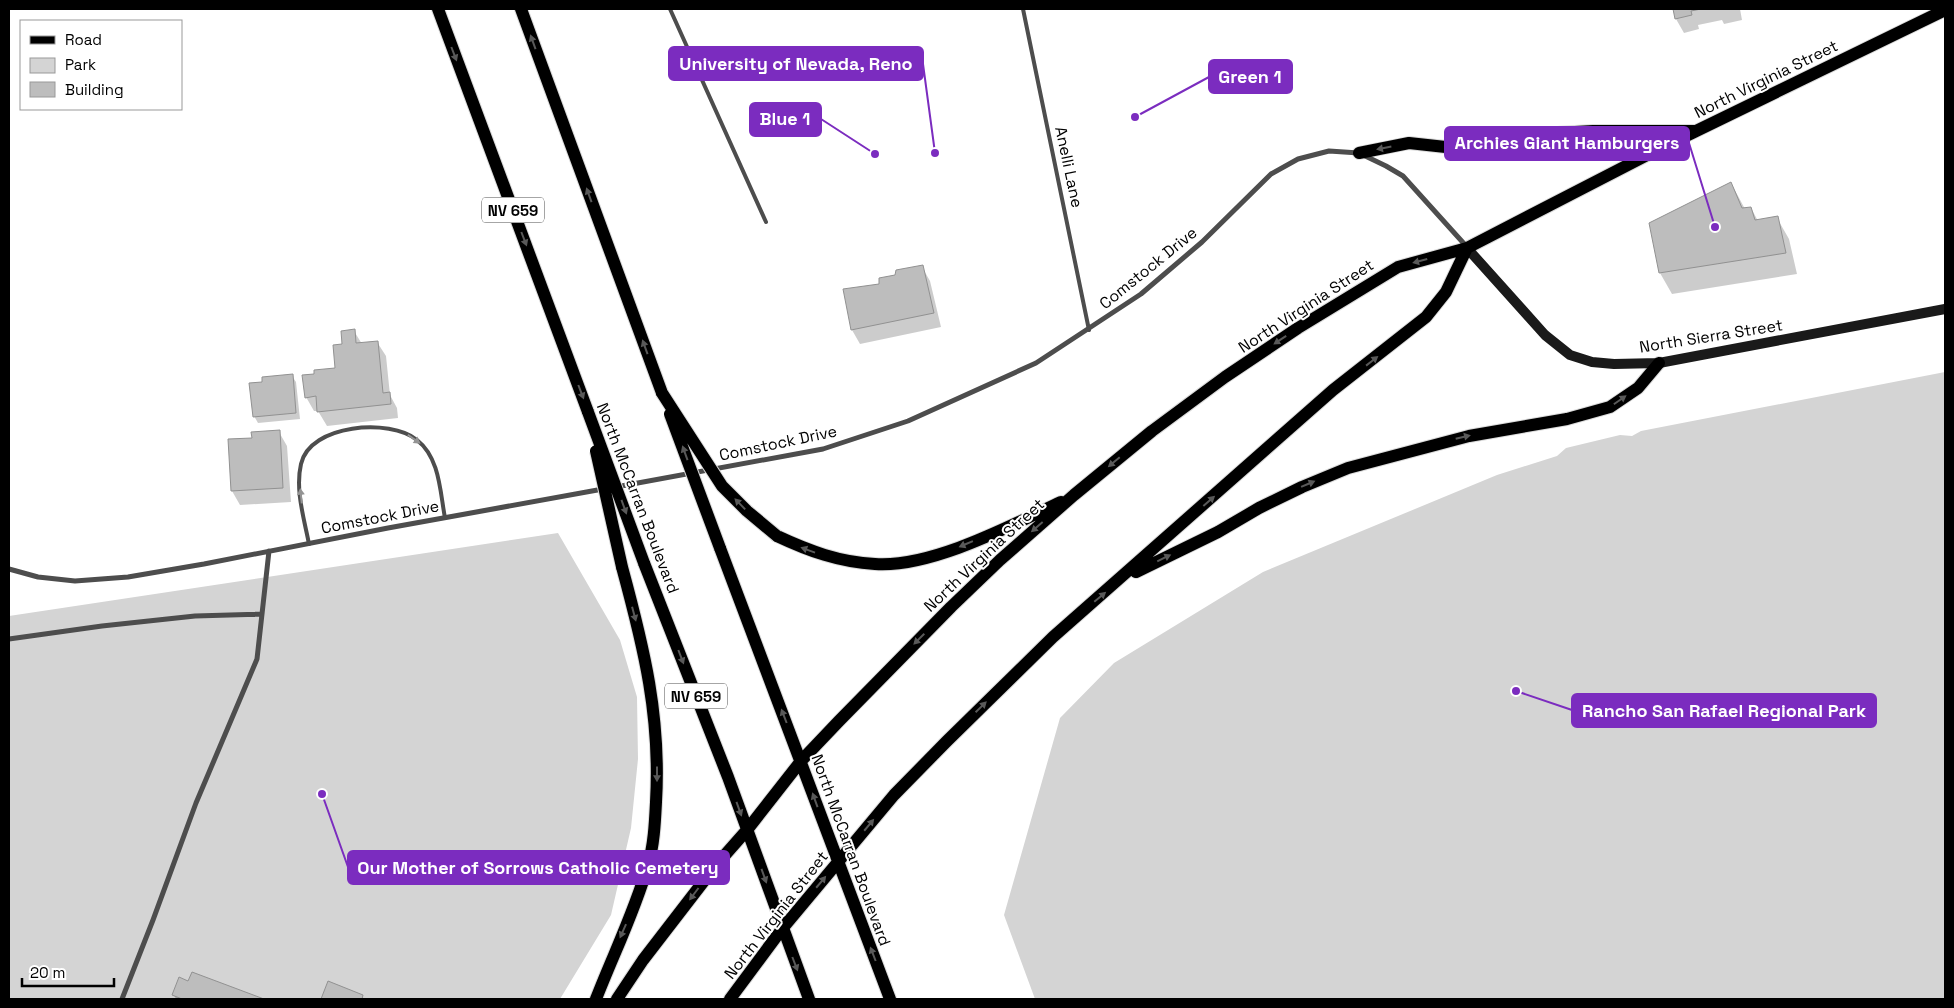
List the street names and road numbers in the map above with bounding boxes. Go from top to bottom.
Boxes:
street label: North Virginia Street [1691,35,1841,123]
street label: Anelli Lane [1050,124,1088,210]
road number: NV 659 [482,198,544,222]
street label: Comstock Drive [1095,222,1201,314]
street label: North Virginia Street [1234,254,1378,358]
street label: North Sierra Street [1638,314,1784,358]
street label: North McCarran Boulevard [592,400,684,596]
street label: Comstock Drive [717,420,839,466]
street label: North Virginia Street [919,494,1049,616]
street label: Comstock Drive [319,495,441,539]
road number: NV 659 [665,684,727,708]
street label: North McCarran Boulevard [806,751,896,949]
street label: North Virginia Street [719,847,833,983]

